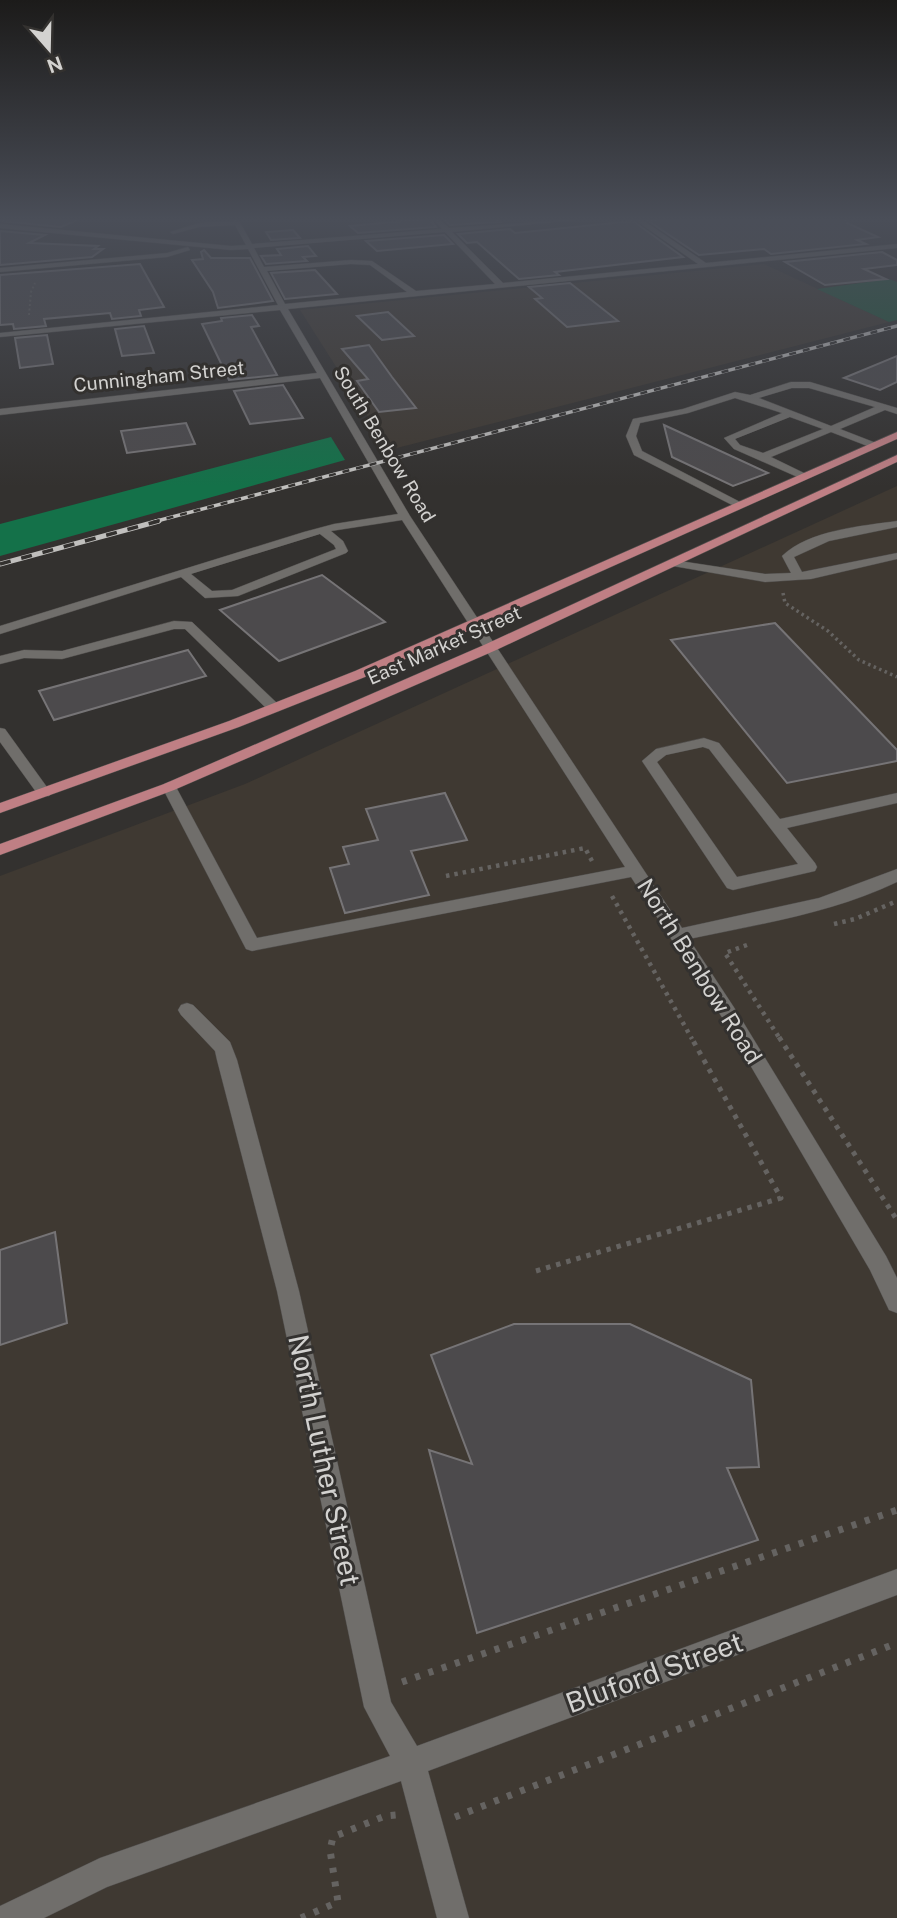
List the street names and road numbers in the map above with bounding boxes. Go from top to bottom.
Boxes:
street label: Cunningham Street [72,356,246,396]
street label: South Benbow Road [330,362,440,526]
street label: East Market Street [364,601,524,689]
street label: North Benbow Road [632,874,768,1068]
street label: North Luther Street [282,1331,368,1589]
street label: Bluford Street [561,1625,747,1719]

